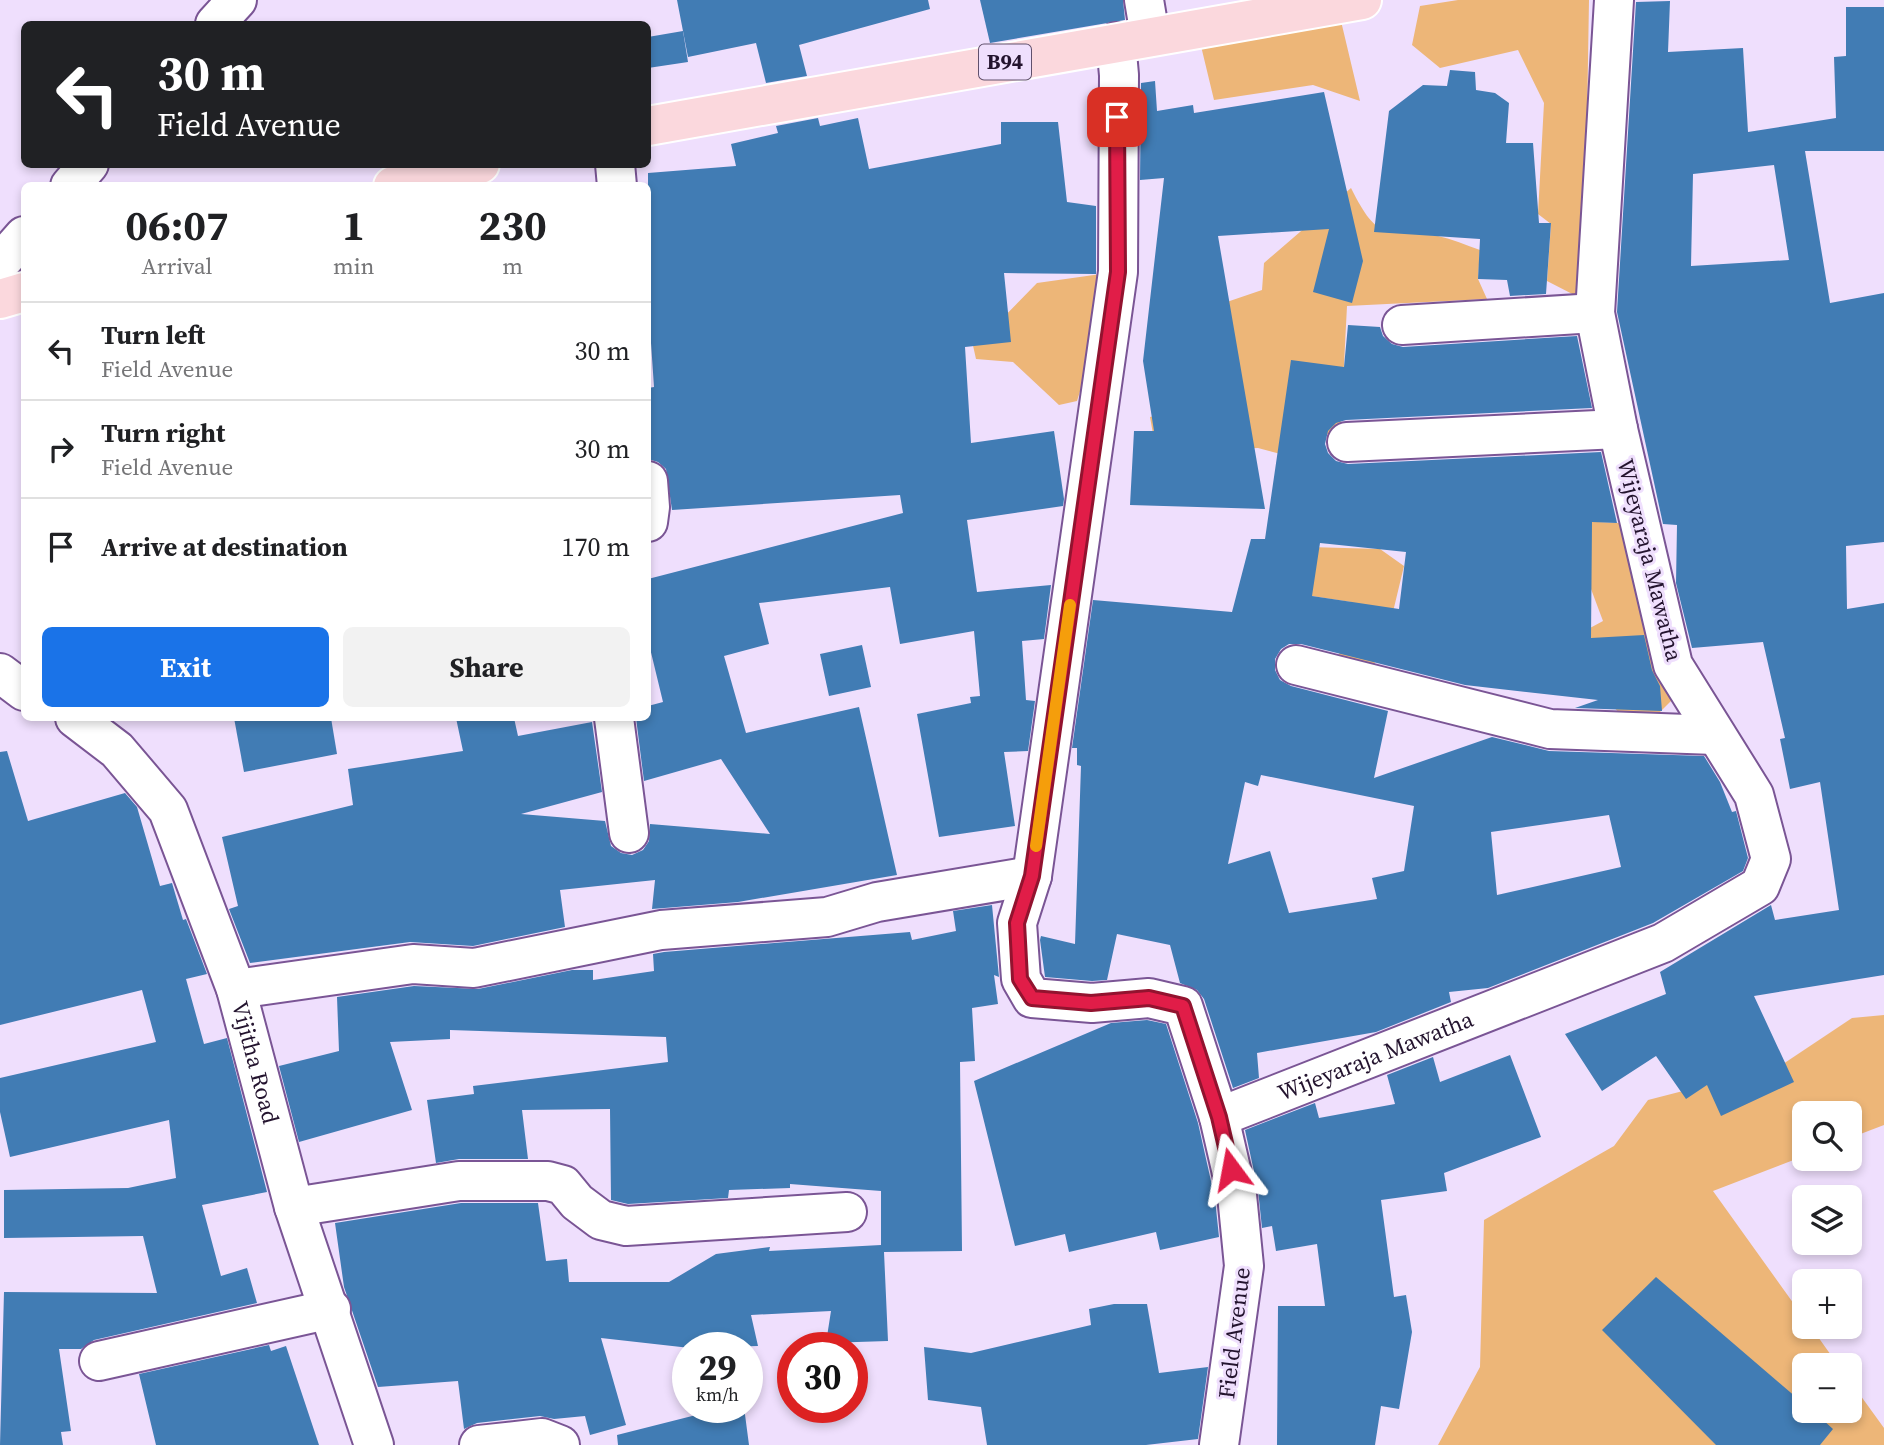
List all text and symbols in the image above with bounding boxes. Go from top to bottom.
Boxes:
text: 30 m [157,39,265,106]
road number: B94 [979,44,1031,80]
icon: left [42,49,133,140]
pin [1087,87,1147,147]
icon: arrive [1098,98,1136,136]
text: Field Avenue [157,103,341,147]
text: 06:07 [125,196,229,254]
text: 1 [342,196,365,254]
text: 230 [479,196,547,254]
text: Arrival [141,250,212,282]
text: min [333,250,374,282]
text: m [502,250,523,282]
text: Turn left [101,317,205,353]
icon: left [42,332,80,370]
text: 30 m [575,333,630,369]
text: Field Avenue [101,353,233,385]
text: Turn right [101,415,225,451]
icon: right [42,430,80,468]
text: 30 m [575,431,630,467]
text: Field Avenue [101,451,233,483]
street label: Wijeyaraja Mawatha [1609,455,1691,665]
icon: arrive [42,528,80,566]
text: Arrive at destination [101,529,348,565]
text: 170 m [562,529,630,565]
button: Exit [42,627,329,707]
button: Share [343,627,630,707]
street label: Vijitha Road [224,998,287,1127]
street label: Wijeyaraja Mawatha [1273,1003,1478,1108]
map controls [1792,1101,1862,1423]
button: search [1792,1101,1862,1171]
position arrow [1194,1132,1268,1206]
button: layers [1792,1185,1862,1255]
street label: Field Avenue [1210,1265,1258,1401]
button: + [1792,1269,1862,1339]
speed limit sign: 30 [777,1332,868,1423]
text: 29 [699,1344,736,1392]
button: − [1792,1353,1862,1423]
text: km/h [696,1382,739,1407]

